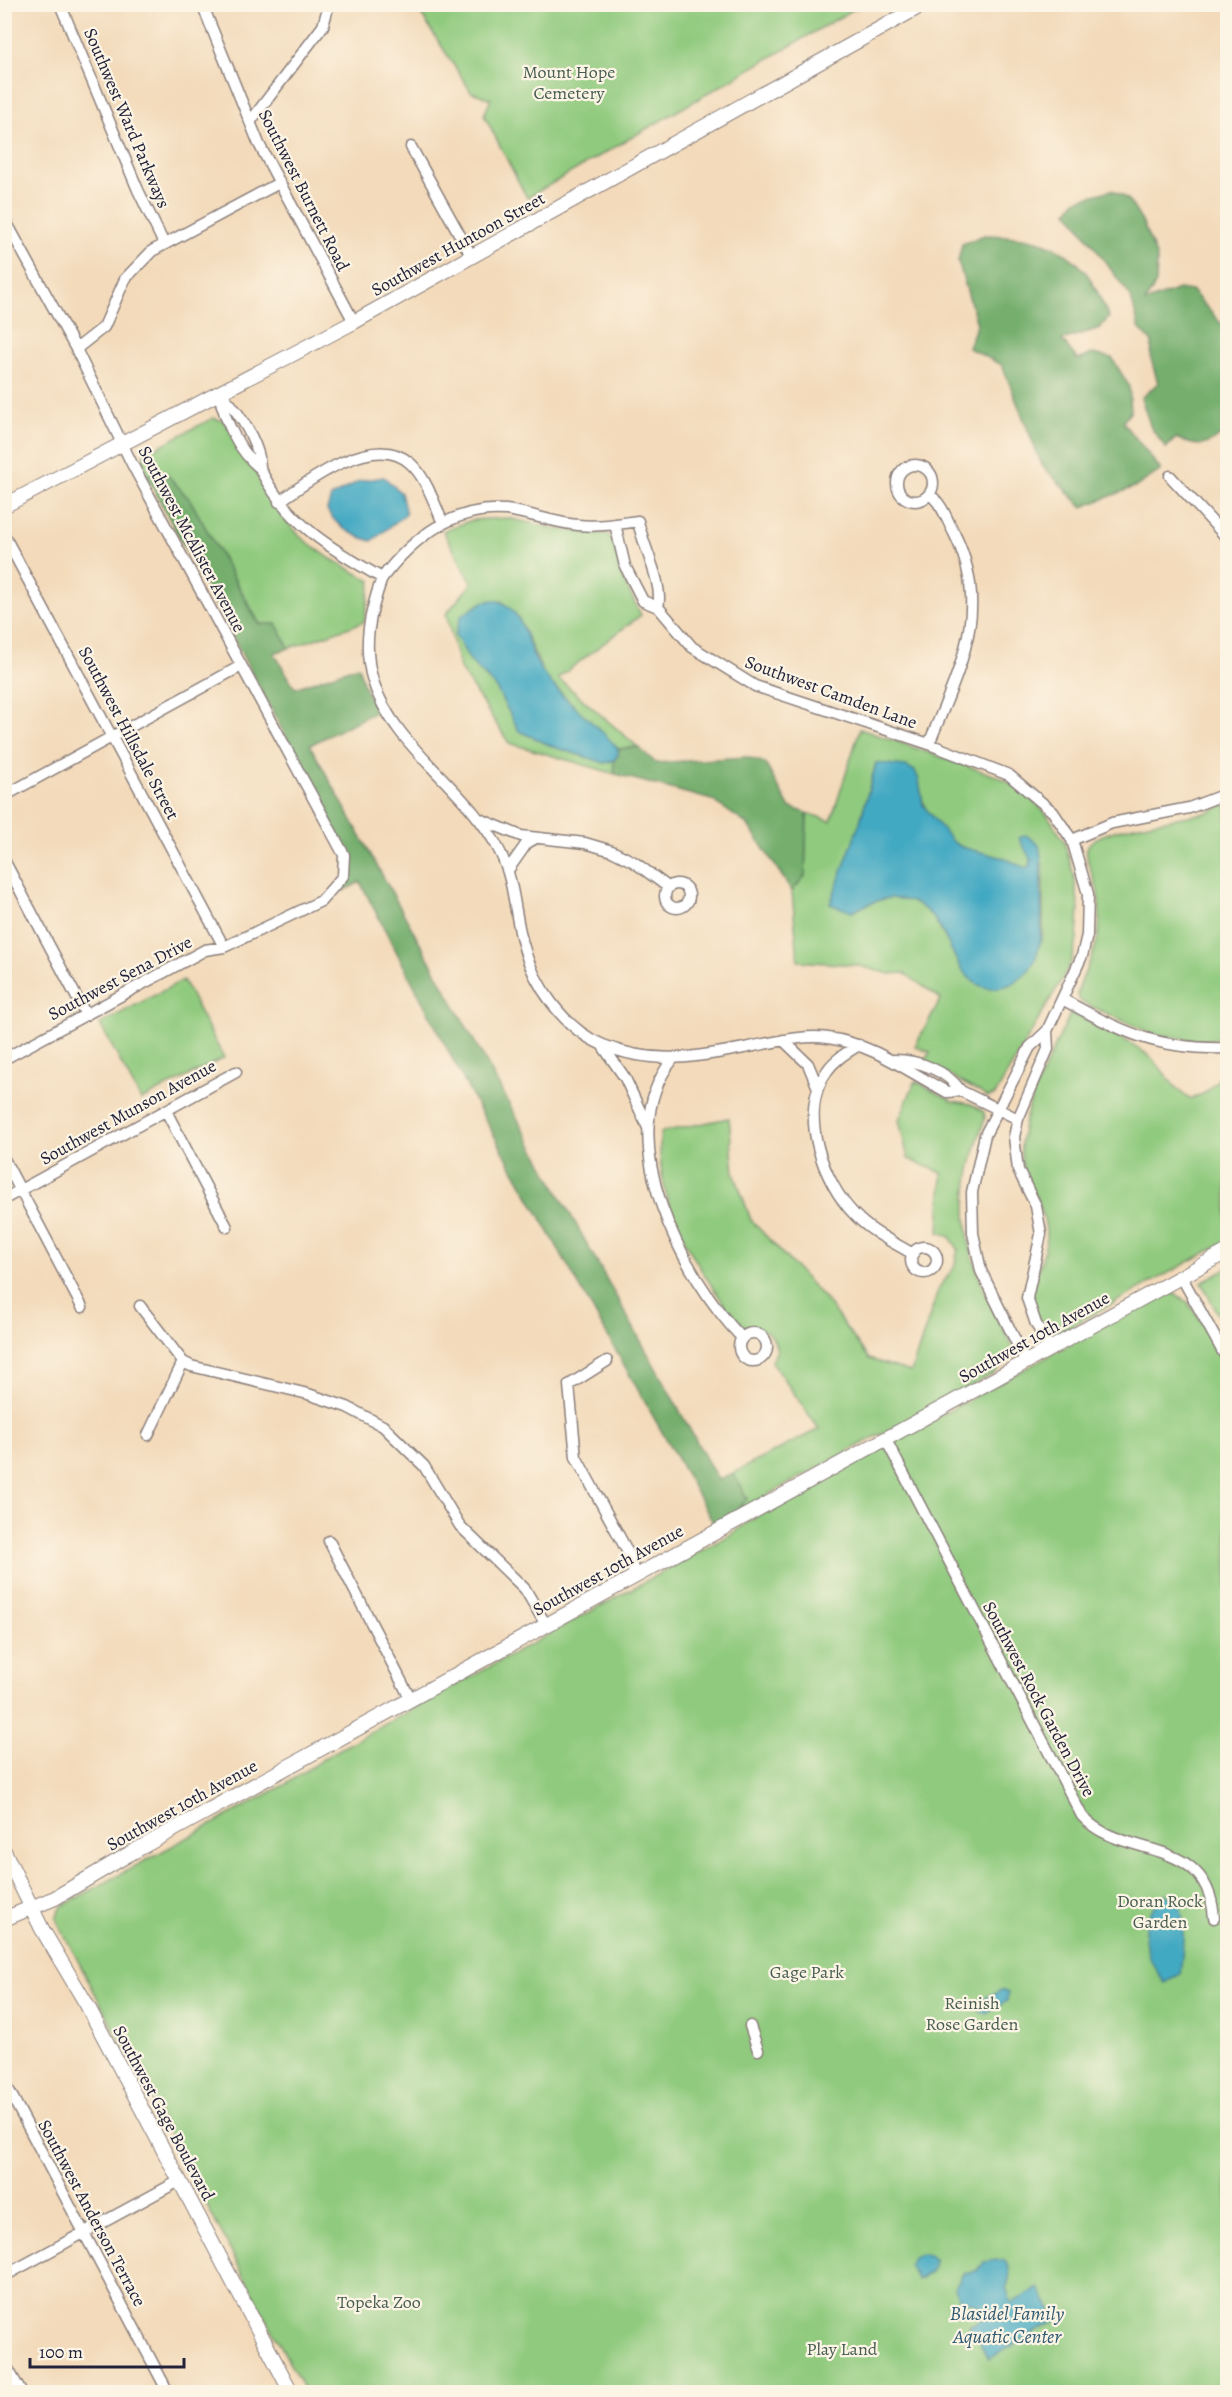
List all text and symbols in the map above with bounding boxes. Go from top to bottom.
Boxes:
street label: Southwest Ward Parkways [78,24,176,212]
park label: Mount Hope Cemetery [523,60,615,105]
street label: Southwest Burnett Road [253,105,355,275]
street label: Southwest Huntoon Street [367,186,549,302]
street label: Southwest McAlister Avenue [133,442,251,636]
street label: Southwest Hillsdale Street [73,642,185,824]
street label: Southwest Camden Lane [742,650,920,734]
street label: Southwest Sena Drive [44,930,196,1026]
street label: Southwest Munson Avenue [36,1054,220,1170]
street label: Southwest 10th Avenue [954,1286,1114,1388]
street label: Southwest 10th Avenue [528,1519,688,1621]
street label: Southwest Rock Garden Drive [977,1597,1101,1801]
street label: Southwest 10th Avenue [102,1754,262,1856]
park label: Doran Rock Garden [1117,1889,1203,1934]
park label: Gage Park [770,1960,844,1984]
park label: Reinish Rose Garden [926,1991,1019,2036]
street label: Southwest Gage Boulevard [108,2021,221,2205]
street label: Southwest Anderson Terrace [32,2115,152,2311]
park label: Topeka Zoo [337,2290,421,2314]
water label: Blasidel Family Aquatic Center [950,2300,1064,2350]
scale bar [30,2331,184,2369]
park label: Play Land [807,2337,878,2361]
text: 100 m [39,2340,83,2364]

